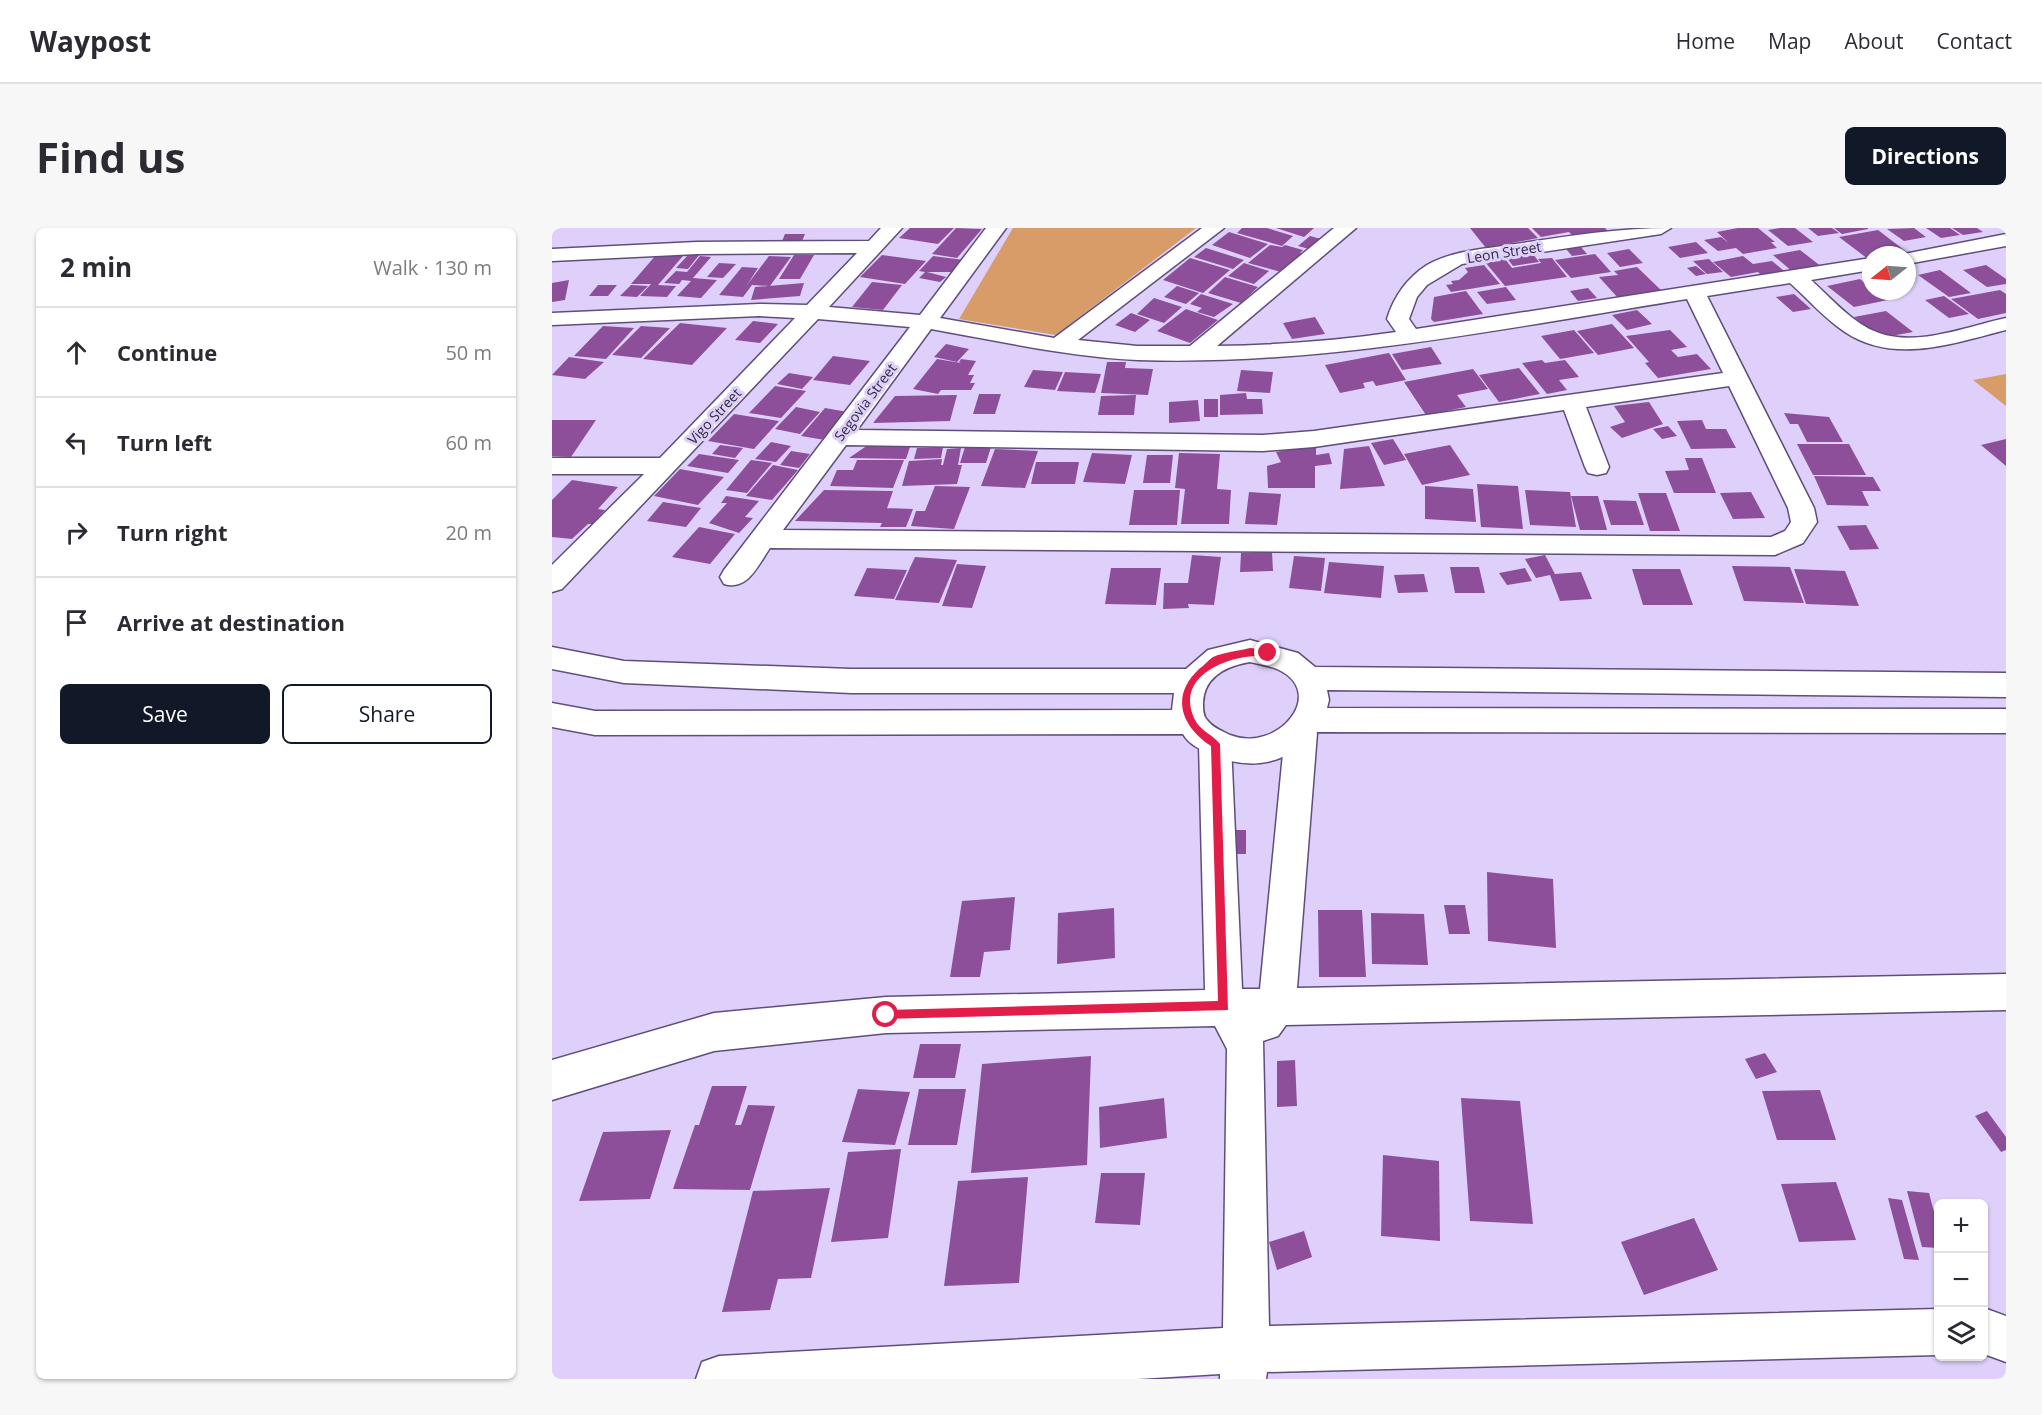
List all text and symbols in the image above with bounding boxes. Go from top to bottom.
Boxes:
text: Waypost [30,22,151,60]
text: Home [1676,27,1735,55]
text: Map [1768,27,1811,55]
text: About [1844,27,1904,55]
text: Contact [1937,27,2012,55]
button: Directions [1845,127,2006,185]
text: Find us [36,128,185,185]
street label: Leon Street [1466,237,1542,267]
north arrow [1862,246,1916,300]
text: 2 min [60,249,132,285]
text: Walk · 130 m [373,254,492,281]
icon: ahead [60,336,93,369]
text: Continue [117,337,217,367]
text: 50 m [445,339,492,366]
street label: Segovia Street [830,359,900,445]
street label: Vigo Street [683,384,745,448]
icon: left [60,426,93,459]
text: Turn left [117,427,212,457]
text: 60 m [445,429,492,456]
icon: right [60,516,93,549]
text: Turn right [117,517,228,547]
text: 20 m [445,519,492,546]
icon: arrive [60,606,93,639]
text: Arrive at destination [117,607,345,637]
route end [1254,639,1280,665]
button: Save [60,684,270,744]
button: Share [282,684,492,744]
route start [872,1001,898,1027]
map controls [1934,1199,1988,1361]
button: + [1934,1199,1988,1253]
button: − [1934,1253,1988,1307]
button: layers [1934,1307,1988,1361]

